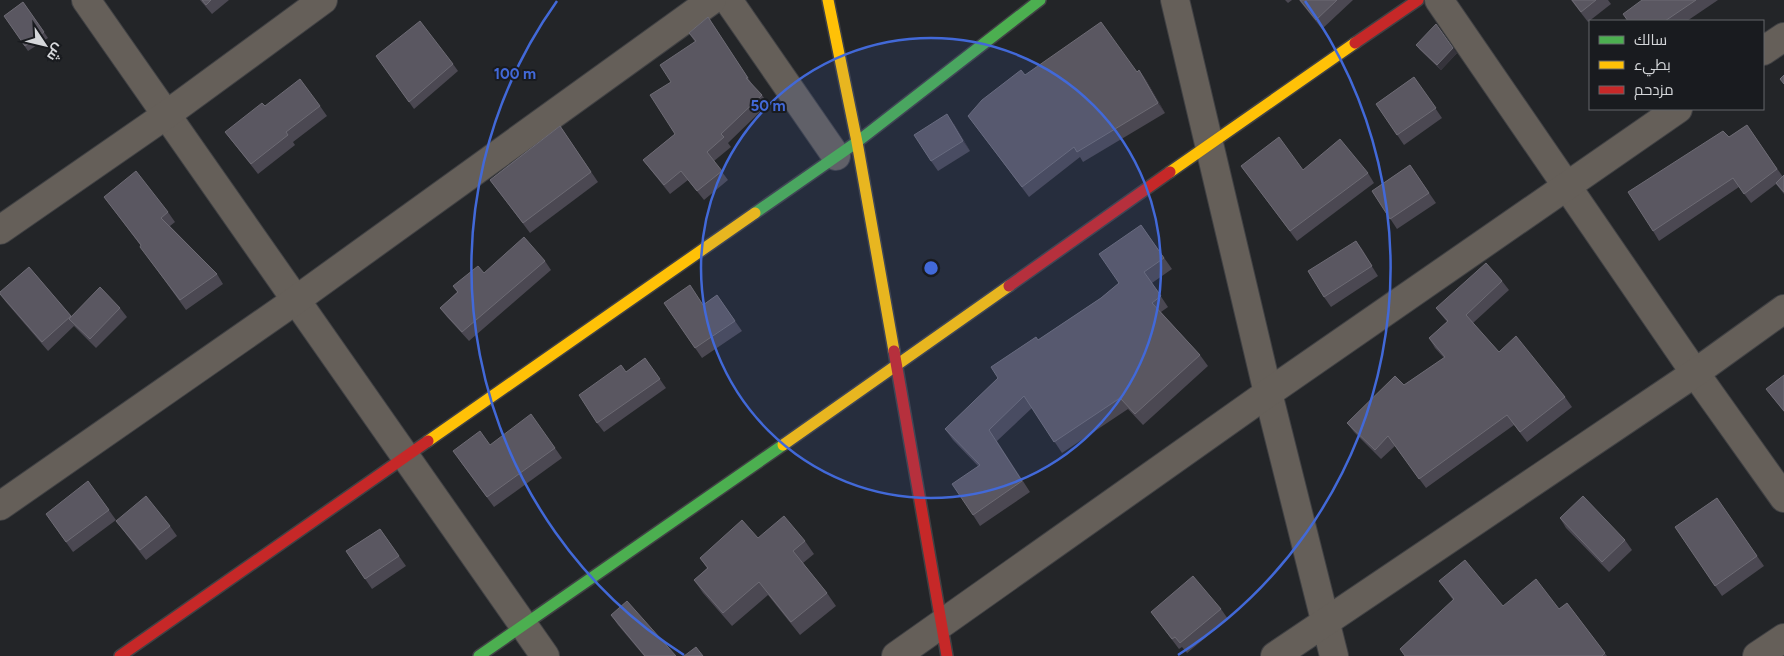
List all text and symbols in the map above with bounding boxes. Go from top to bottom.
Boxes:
north arrow [20,20,70,70]
legend [1589,20,1764,110]
text: سالك [1634,31,1667,49]
text: ش [43,40,67,64]
text: بطيء [1634,56,1671,77]
text: 100 m [494,65,536,83]
text: مزدحم [1634,81,1674,100]
text: 50 m [750,97,786,115]
centre of rings [922,259,940,277]

